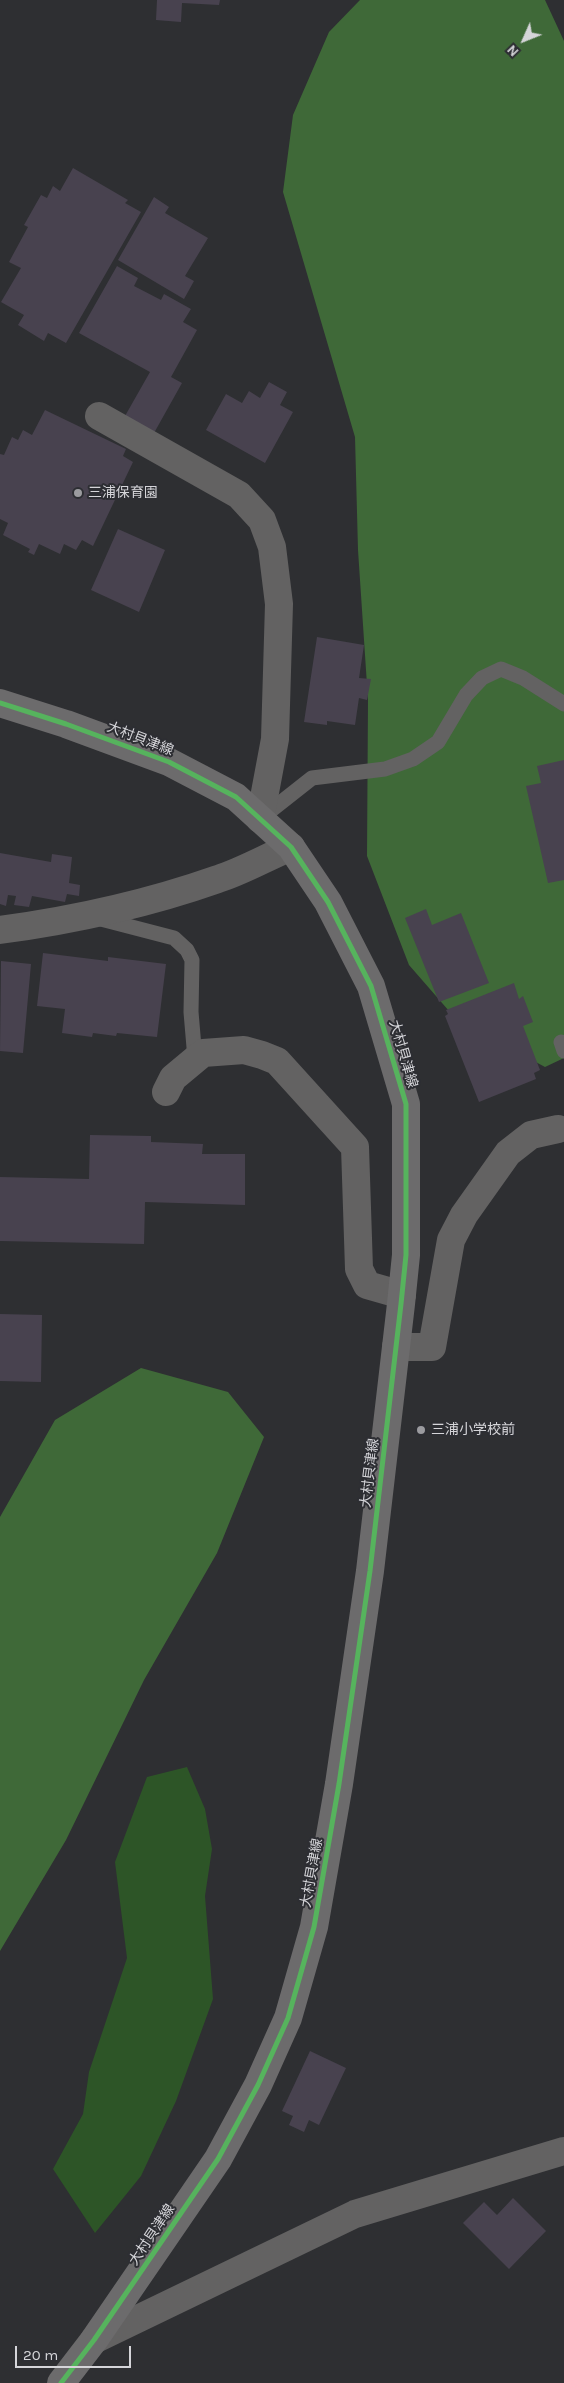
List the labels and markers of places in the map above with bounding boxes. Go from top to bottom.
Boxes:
place label: 三浦保育園 [88,485,158,501]
marker: 三浦保育園 [72,487,84,499]
place label: 三浦小学校前 [431,1422,515,1438]
marker: 三浦小学校前 [415,1424,427,1436]

